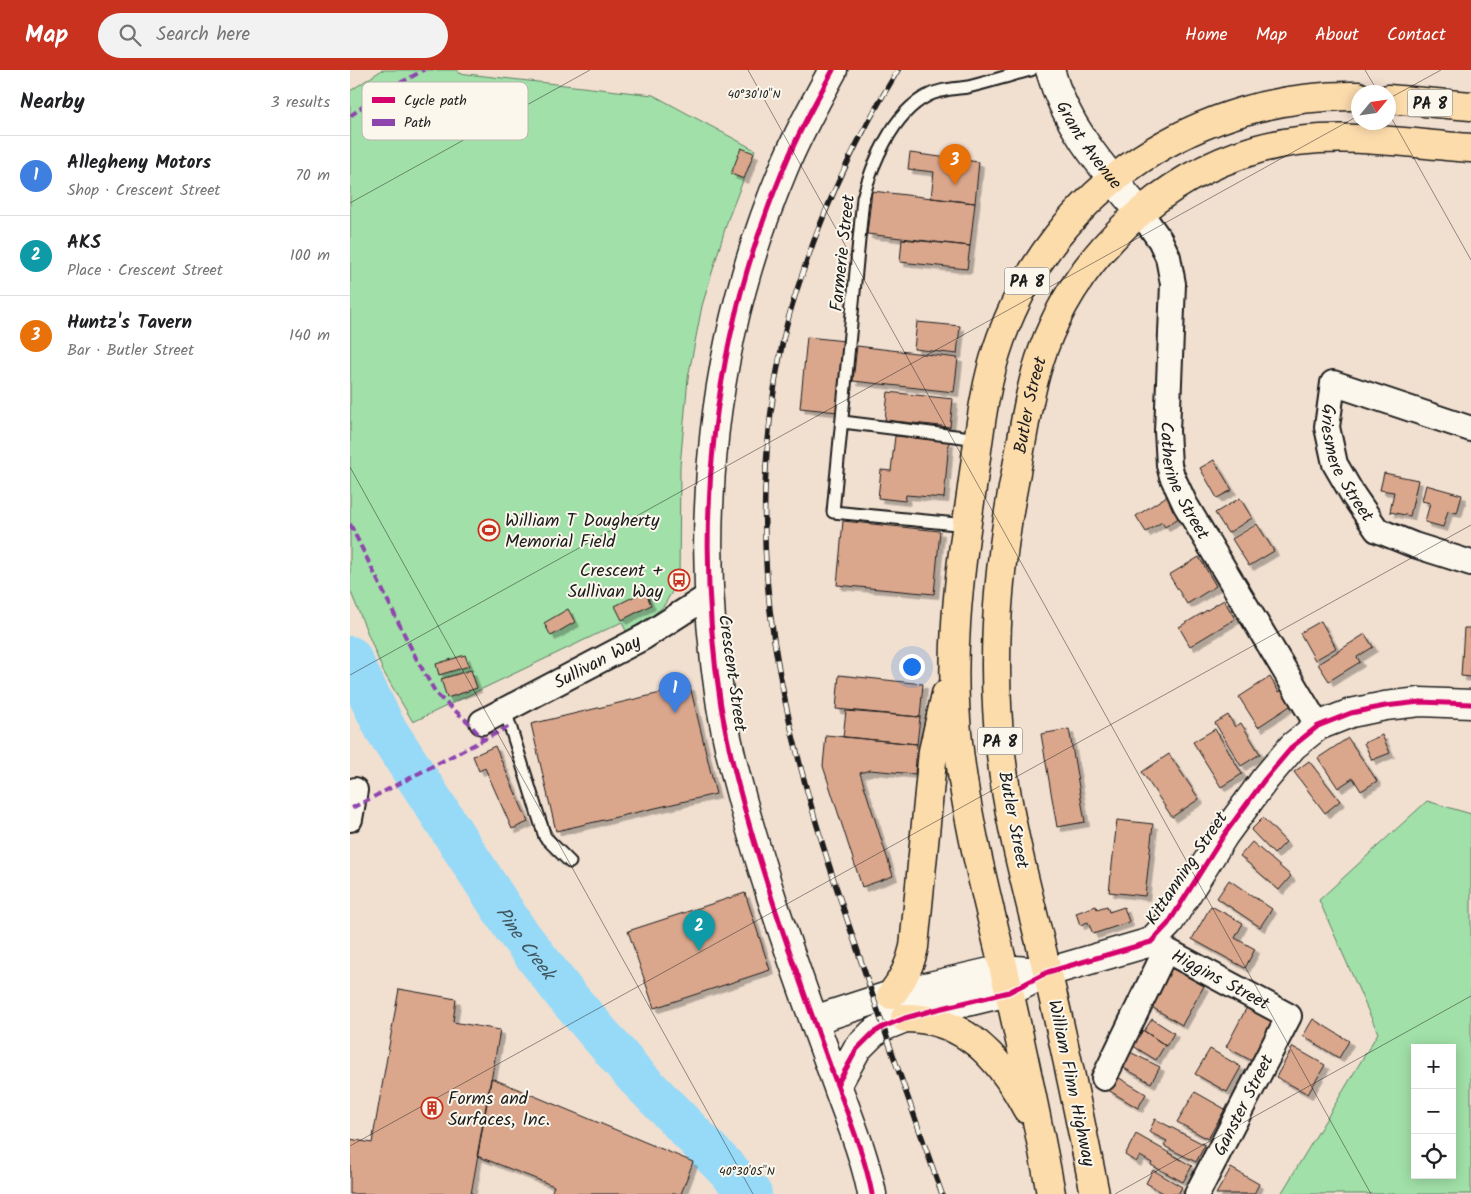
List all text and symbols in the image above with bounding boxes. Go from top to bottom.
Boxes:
search box [98,13,448,58]
text: Map [25,16,68,55]
text: Search here [156,20,250,50]
icon: search [116,21,144,49]
text: Home [1185,21,1228,50]
text: Map [1256,21,1287,50]
text: About [1315,21,1359,50]
text: Contact [1387,21,1446,50]
legend [362,82,528,140]
text: 40°30'10"N [727,85,781,104]
north arrow [1351,85,1396,130]
text: Nearby [20,86,85,119]
road number: PA 8 [1408,89,1452,116]
text: 3 results [271,90,330,115]
text: Cycle path [404,90,467,112]
street label: Grant Avenue [1047,96,1128,197]
text: Path [404,112,431,134]
pin: 3 [939,144,971,185]
text: Allegheny Motors [67,148,211,178]
text: 1 [34,163,38,188]
text: 70 m [295,163,330,188]
text: Shop · Crescent Street [67,178,221,203]
street label: Farmerie Street [823,192,864,313]
text: AKS [67,228,101,258]
text: 2 [31,243,41,268]
text: 100 m [290,243,330,268]
text: Place · Crescent Street [67,258,223,283]
road number: PA 8 [1004,268,1050,295]
text: Huntz's Tavern [67,308,192,338]
text: 3 [32,323,40,348]
text: 140 m [289,323,330,348]
text: Bar · Butler Street [67,338,194,363]
street label: Butler Street [1007,352,1056,456]
street label: Griesmere Street [1311,402,1381,529]
street label: Catherine Street [1151,421,1217,547]
place label: William T Dougherty Memorial Field [505,507,660,557]
sports icon: William T Dougherty Memorial Field [477,518,501,542]
place label: Crescent + Sullivan Way [568,557,664,607]
bus stop icon: Crescent + Sullivan Way [667,568,691,592]
street label: Crescent Street [709,613,754,735]
street label: Sullivan Way [549,628,647,698]
your location [899,654,925,680]
pin: 1 [659,672,691,713]
road number: PA 8 [978,728,1022,754]
street label: Butler Street [989,769,1036,872]
street label: Kittanning Street [1138,805,1237,932]
water label: Pine Creek [487,901,564,989]
pin: 2 [683,910,715,951]
street label: Higgins Street [1165,942,1275,1019]
street label: William Flinn Highway [1039,997,1102,1170]
map controls [1411,1044,1456,1179]
button: + [1411,1044,1456,1089]
street label: Ganster Street [1206,1049,1283,1162]
place label: Forms and Surfaces, Inc. [448,1085,550,1135]
button: − [1411,1089,1456,1134]
building icon: Forms and Surfaces, Inc. [420,1096,444,1120]
button: locate [1411,1134,1456,1179]
text: 40°30'05"N [719,1162,775,1181]

